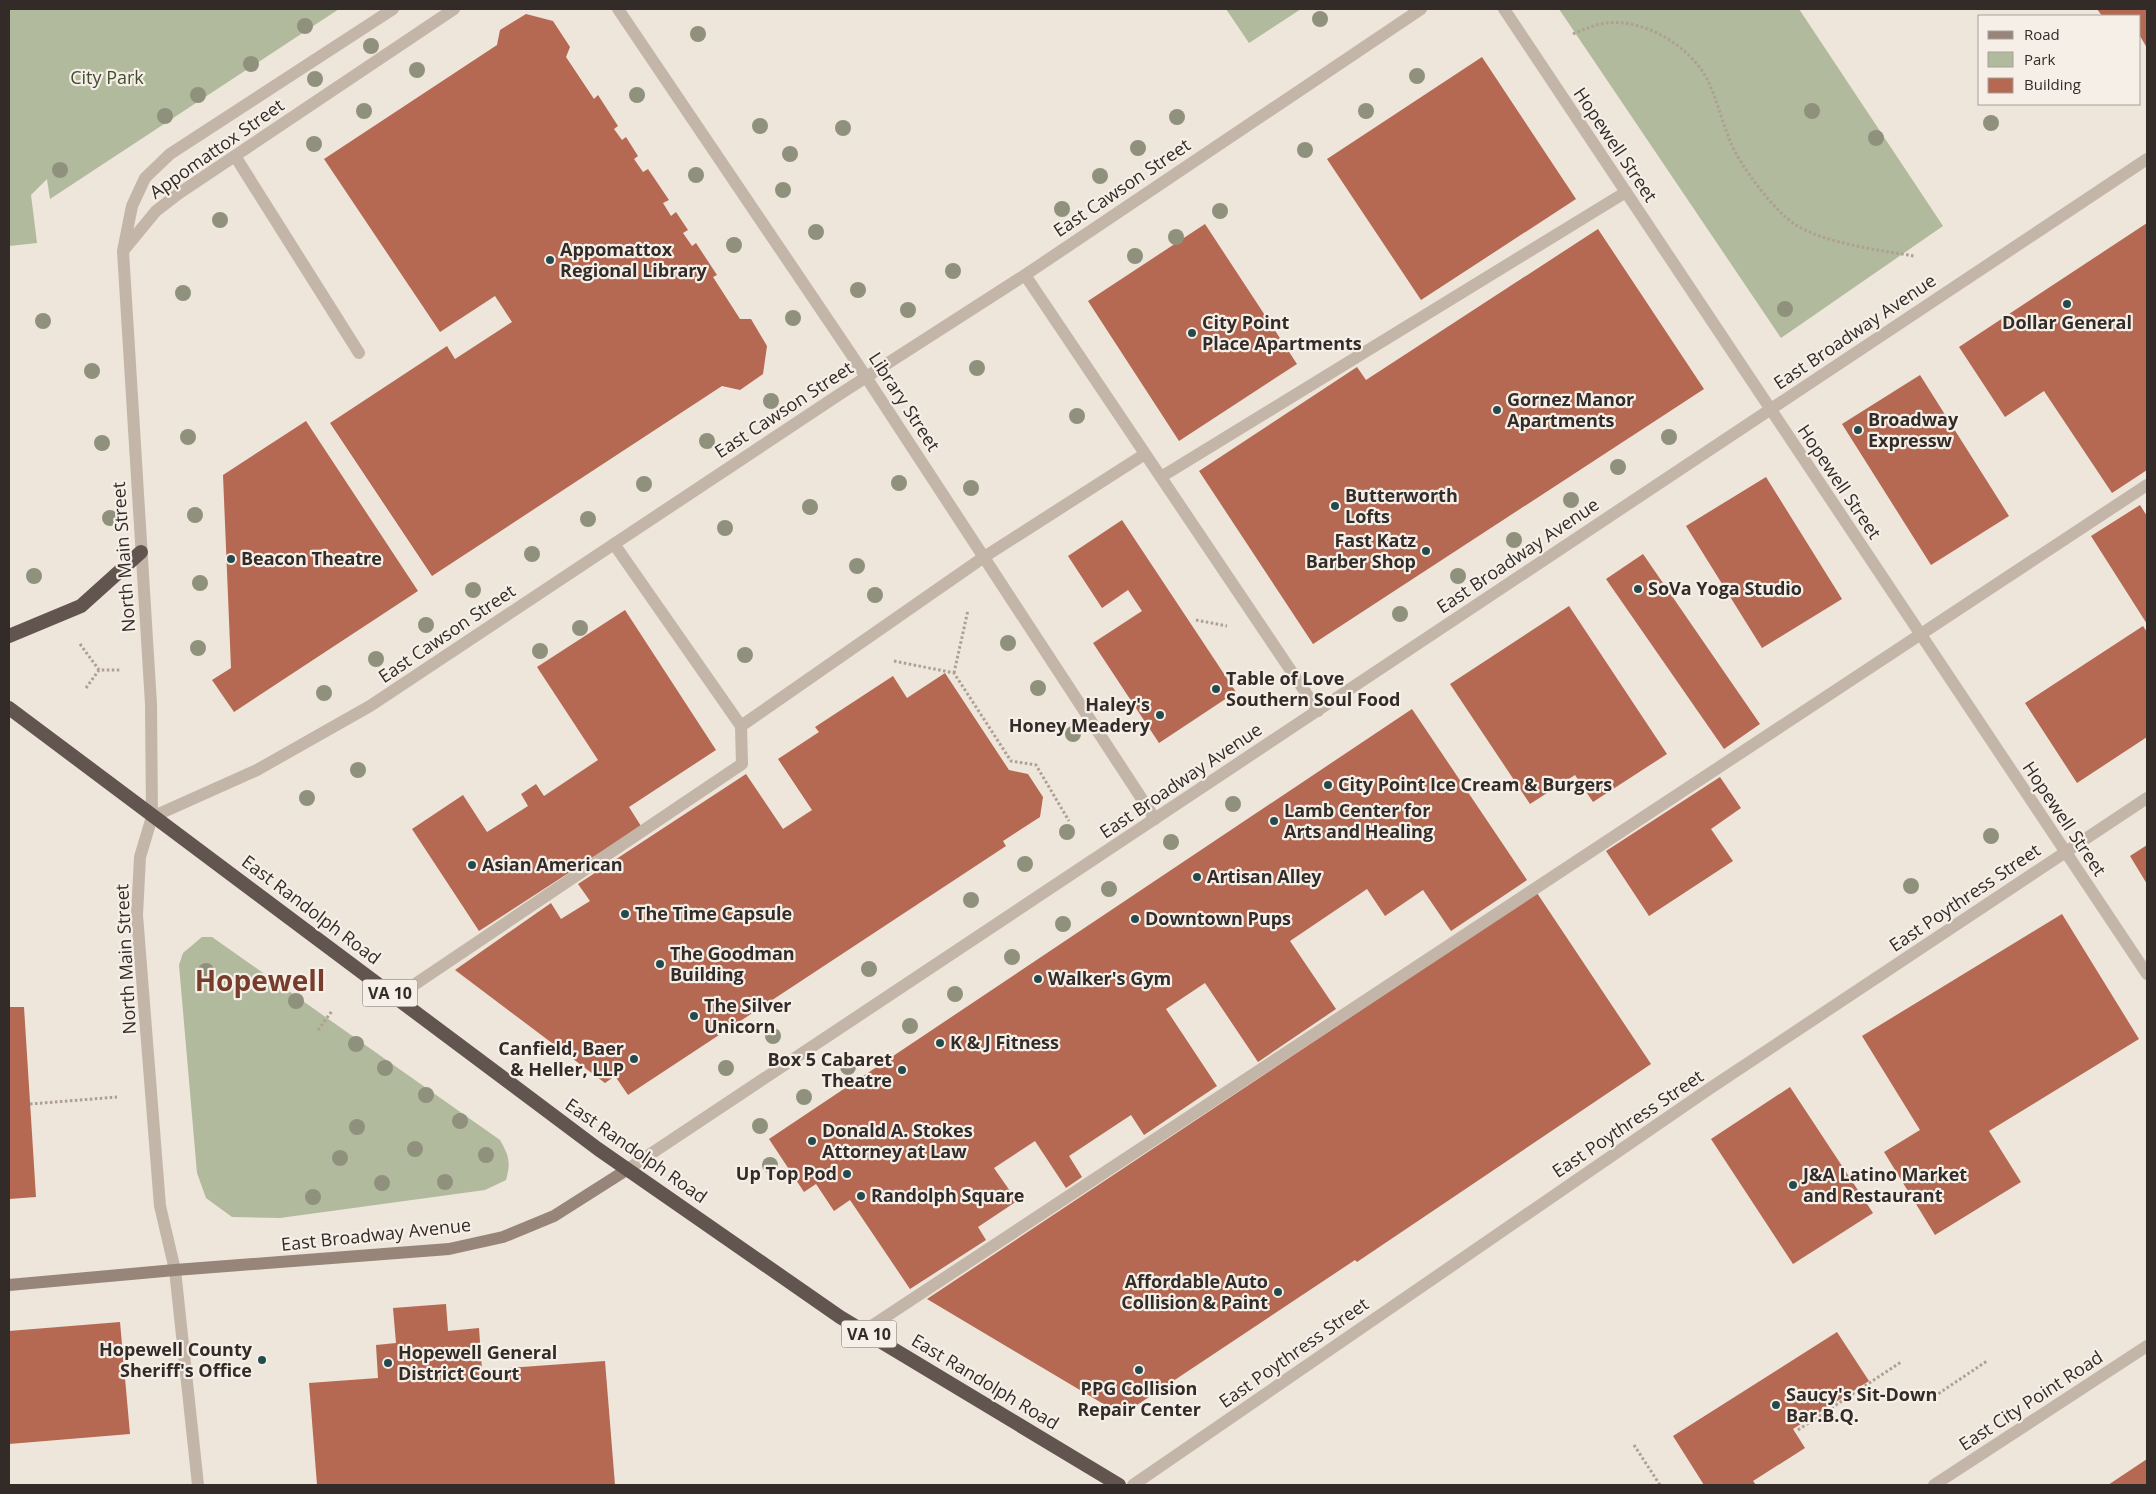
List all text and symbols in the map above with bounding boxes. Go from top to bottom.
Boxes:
legend [1978,15,2141,105]
text: Road [2024,24,2060,44]
text: Park [2024,49,2055,69]
park label: City Park [70,65,144,89]
text: Building [2024,74,2081,94]
street label: Hopewell Street [1569,82,1663,206]
street label: Appomattox Street [144,93,288,204]
street label: East Cawson Street [1048,132,1195,242]
place label: Appomattox Regional Library [560,237,707,282]
marker: Appomattox Regional Library [544,254,556,266]
street label: East Broadway Avenue [1769,268,1940,394]
marker: Dollar General [2061,298,2073,310]
place label: City Point Place Apartments [1202,310,1362,355]
place label: Dollar General [2002,310,2132,334]
marker: City Point Place Apartments [1186,327,1198,339]
street label: Library Street [864,347,946,456]
street label: East Cawson Street [710,355,857,463]
place label: Gornez Manor Apartments [1507,387,1634,432]
marker: Gornez Manor Apartments [1491,404,1503,416]
place label: Broadway Expressw [1868,407,1959,452]
street label: Hopewell Street [1793,419,1887,543]
marker: Broadway Expressw [1852,424,1864,436]
street label: North Main Street [106,481,140,633]
place label: Butterworth Lofts [1345,483,1458,528]
street label: East Broadway Avenue [1432,492,1603,618]
marker: Butterworth Lofts [1329,500,1341,512]
place label: Fast Katz Barber Shop [1306,528,1416,573]
marker: Fast Katz Barber Shop [1420,545,1432,557]
place label: Beacon Theatre [241,546,382,570]
marker: Beacon Theatre [225,553,237,565]
place label: SoVa Yoga Studio [1648,576,1802,600]
street label: East Cawson Street [373,578,520,688]
marker: SoVa Yoga Studio [1632,583,1644,595]
place label: Table of Love Southern Soul Food [1226,666,1400,711]
marker: Table of Love Southern Soul Food [1210,683,1222,695]
place label: Haley's Honey Meadery [1009,692,1151,737]
marker: Haley's Honey Meadery [1154,709,1166,721]
street label: East Broadway Avenue [1095,717,1266,843]
street label: Hopewell Street [2018,756,2112,880]
place label: City Point Ice Cream & Burgers [1338,772,1612,796]
marker: City Point Ice Cream & Burgers [1322,779,1334,791]
place label: Lamb Center for Arts and Healing [1284,798,1433,843]
marker: Lamb Center for Arts and Healing [1268,815,1280,827]
street label: East Poythress Street [1884,838,2045,957]
street label: East Randolph Road [237,849,386,969]
place label: Asian American [482,852,623,876]
marker: Asian American [466,859,478,871]
place label: Artisan Alley [1207,864,1322,888]
marker: Artisan Alley [1191,871,1203,883]
street label: North Main Street [109,883,141,1035]
place label: The Time Capsule [635,901,792,925]
place label: Downtown Pups [1145,906,1291,930]
marker: The Time Capsule [619,908,631,920]
marker: Downtown Pups [1129,913,1141,925]
place label: The Goodman Building [670,941,795,986]
marker: The Goodman Building [654,958,666,970]
district label: Hopewell [195,961,325,999]
place label: Walker's Gym [1048,966,1171,990]
marker: Walker's Gym [1032,973,1044,985]
road number: VA 10 [362,980,418,1006]
place label: The Silver Unicorn [704,993,792,1038]
marker: The Silver Unicorn [688,1010,700,1022]
place label: K & J Fitness [950,1030,1059,1054]
place label: Canfield, Baer & Heller, LLP [498,1036,624,1081]
marker: K & J Fitness [934,1037,946,1049]
place label: Box 5 Cabaret Theatre [767,1047,892,1092]
marker: Canfield, Baer & Heller, LLP [628,1053,640,1065]
marker: Box 5 Cabaret Theatre [896,1064,908,1076]
street label: East Poythress Street [1547,1064,1708,1183]
street label: East Randolph Road [561,1092,712,1208]
place label: Donald A. Stokes Attorney at Law [822,1118,973,1163]
marker: Donald A. Stokes Attorney at Law [806,1135,818,1147]
place label: Up Top Pod [736,1161,837,1185]
place label: J&A Latino Market and Restaurant [1801,1162,1967,1207]
marker: Up Top Pod [841,1168,853,1180]
marker: J&A Latino Market and Restaurant [1787,1179,1799,1191]
place label: Randolph Square [871,1183,1024,1207]
marker: Randolph Square [855,1190,867,1202]
street label: East Broadway Avenue [280,1212,472,1256]
place label: Affordable Auto Collision & Paint [1121,1269,1268,1314]
marker: Affordable Auto Collision & Paint [1272,1286,1284,1298]
street label: East Poythress Street [1214,1291,1373,1413]
road number: VA 10 [842,1320,896,1348]
street label: East Randolph Road [907,1328,1064,1435]
place label: Hopewell County Sheriff's Office [99,1337,253,1382]
place label: Hopewell General District Court [398,1340,557,1385]
street label: East City Point Road [1954,1345,2107,1456]
marker: Hopewell County Sheriff's Office [256,1354,268,1366]
marker: Hopewell General District Court [382,1357,394,1369]
marker: PPG Collision Repair Center [1133,1364,1145,1376]
place label: PPG Collision Repair Center [1077,1376,1201,1421]
place label: Saucy's Sit-Down Bar.B.Q. [1786,1382,1937,1427]
marker: Saucy's Sit-Down Bar.B.Q. [1770,1399,1782,1411]

